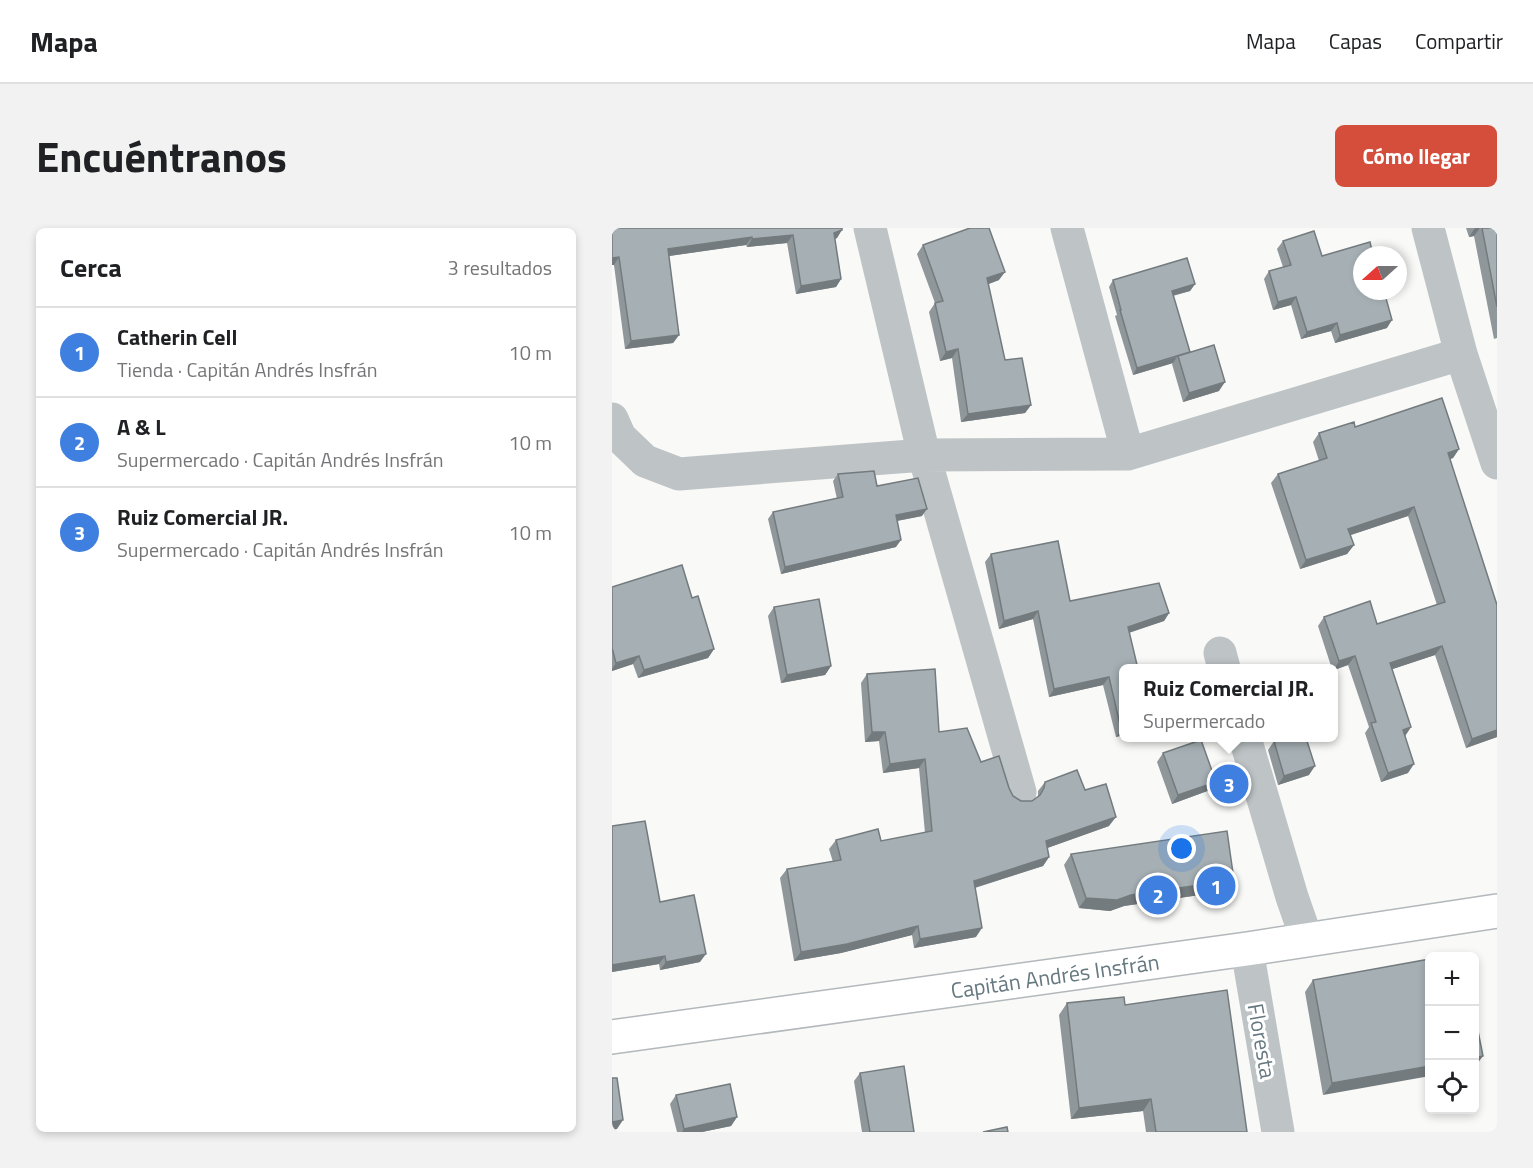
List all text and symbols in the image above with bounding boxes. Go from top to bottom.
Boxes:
text: Mapa [30,20,98,63]
text: Mapa [1246,25,1296,57]
text: Capas [1329,25,1382,57]
text: Compartir [1415,25,1503,57]
text: Encuéntranos [36,124,287,188]
button: Cómo llegar [1335,125,1497,187]
north arrow [1353,246,1407,300]
text: Cerca [60,248,122,287]
text: 3 resultados [448,252,552,283]
text: Catherin Cell [117,320,237,354]
text: 1 [74,337,85,368]
text: 10 m [508,337,552,368]
text: Tienda · Capitán Andrés Insfrán [117,354,378,385]
text: A & L [117,410,166,444]
text: 2 [74,427,85,458]
text: 10 m [508,427,552,458]
text: Supermercado · Capitán Andrés Insfrán [117,444,444,475]
text: Ruiz Comercial JR. [117,500,288,534]
text: 3 [74,517,85,548]
text: 10 m [508,517,552,548]
text: Supermercado · Capitán Andrés Insfrán [117,534,444,565]
popup [1119,664,1338,742]
text: Ruiz Comercial JR. [1143,671,1314,705]
text: Supermercado [1143,705,1265,736]
pin: 3 [1210,762,1248,806]
your location [1167,834,1196,863]
pin: 1 [1196,864,1236,908]
pin: 2 [1138,872,1178,918]
street label: Capitán Andrés Insfrán [949,945,1161,1007]
map controls [1425,952,1479,1114]
button: + [1425,952,1479,1006]
street label: Floresta [1239,1001,1285,1081]
button: − [1425,1006,1479,1060]
button: locate [1425,1060,1479,1114]

